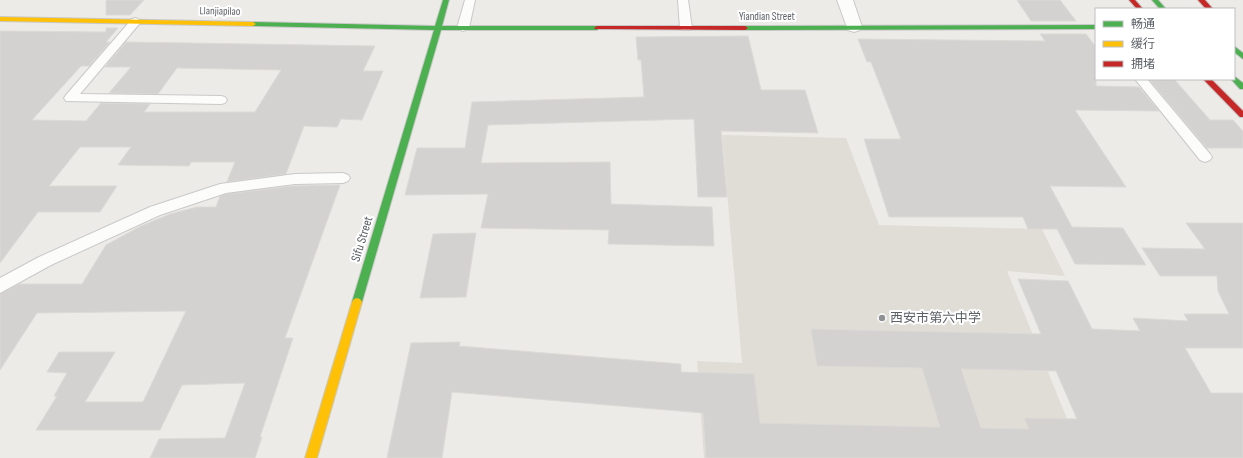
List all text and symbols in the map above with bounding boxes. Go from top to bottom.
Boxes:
street label: LIanjiapilao [199,4,241,18]
legend [1095,8,1235,80]
street label: Yiandian Street [739,10,796,23]
text: 畅通 [1131,17,1155,32]
text: 缓行 [1131,37,1155,52]
text: 拥堵 [1131,57,1155,72]
street label: Sifu Street [348,214,376,264]
place label: 西安市第六中学 [890,310,981,326]
marker: 西安市第六中学 [877,313,887,323]

